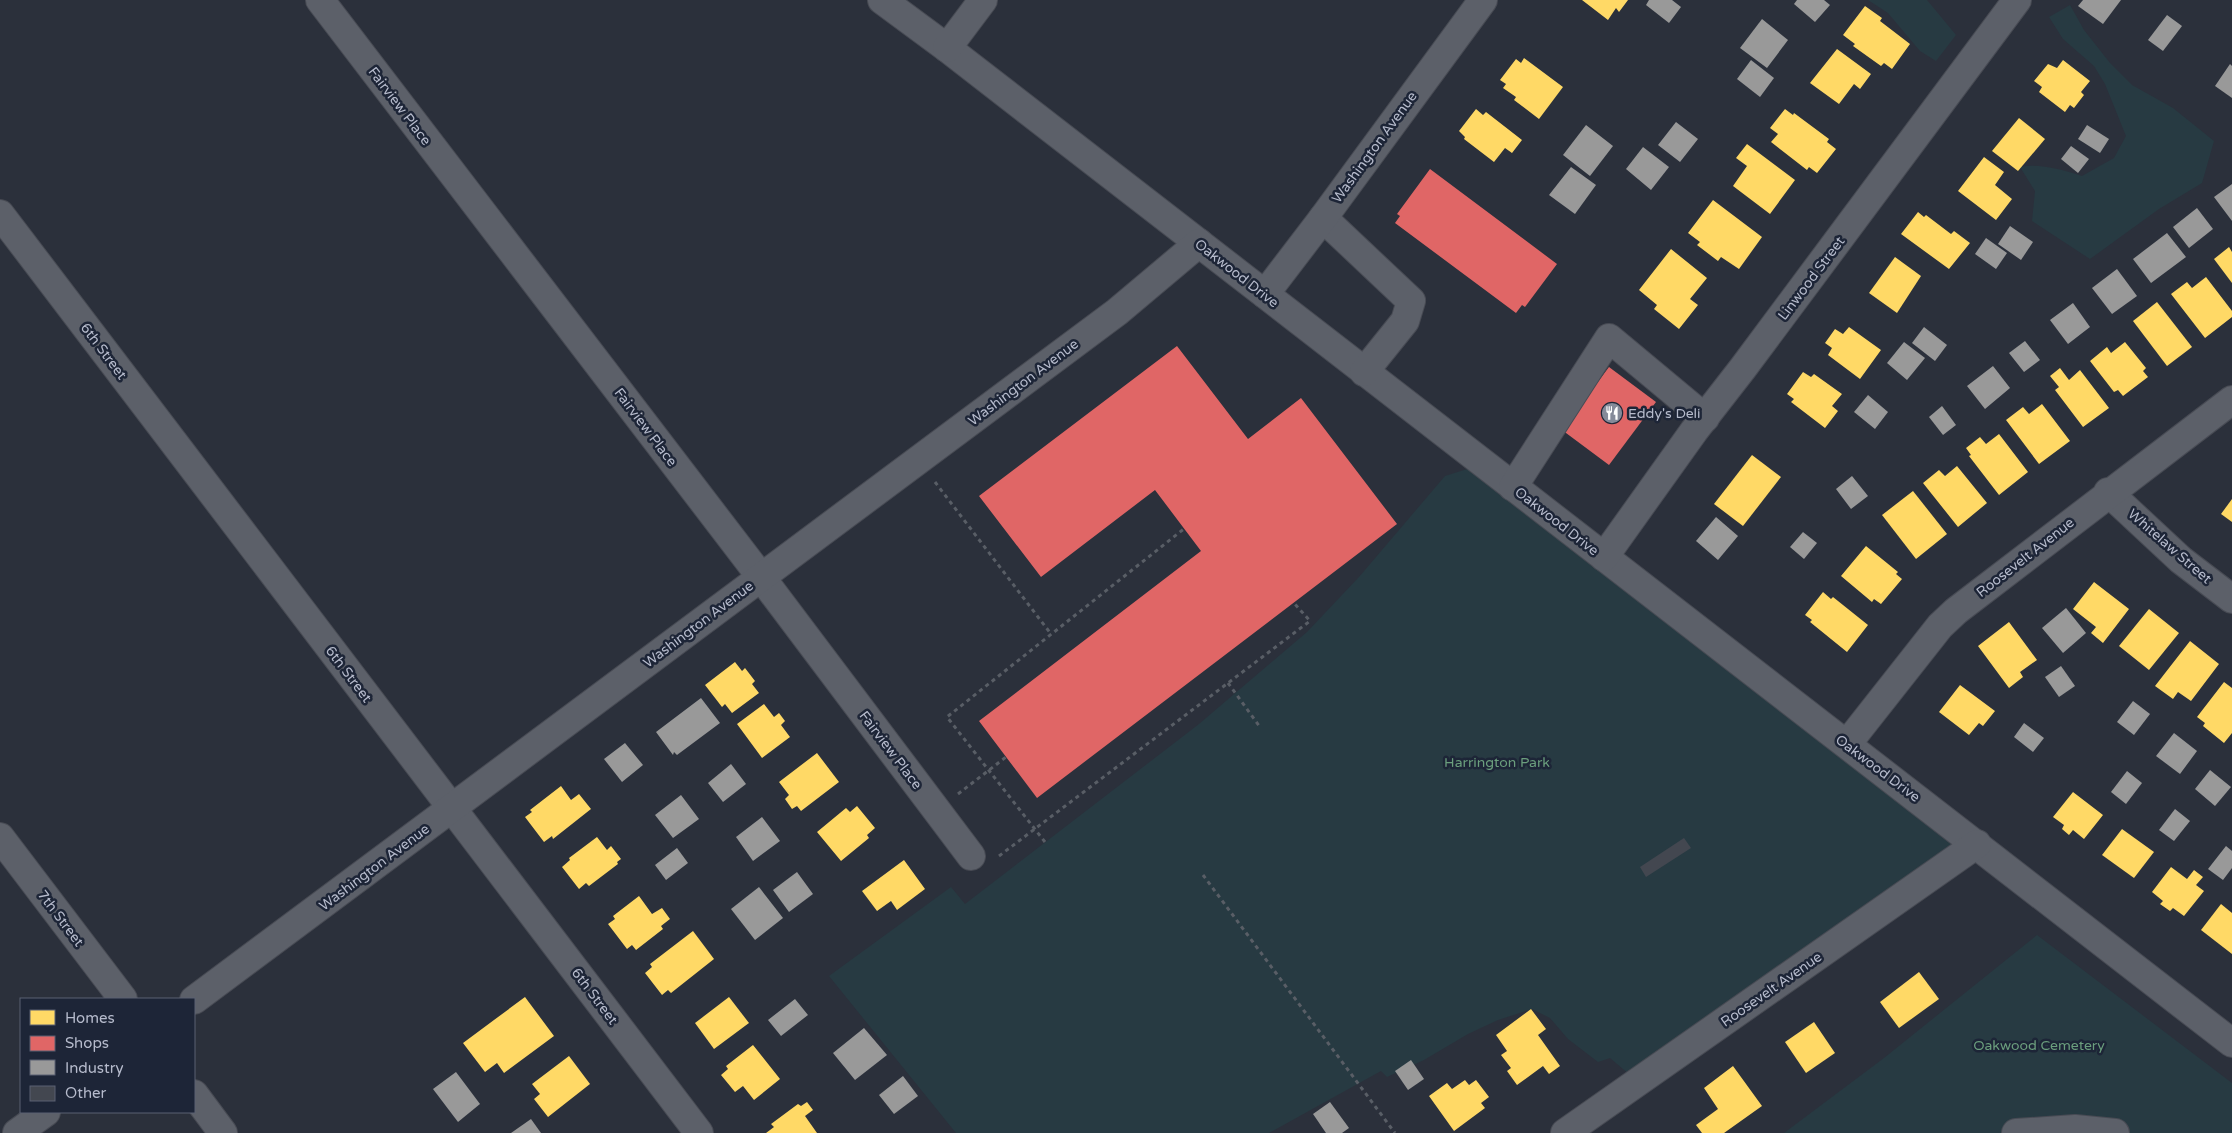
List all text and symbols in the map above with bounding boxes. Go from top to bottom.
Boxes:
street label: Fairview Place [365,64,435,149]
street label: Washington Avenue [1328,88,1421,206]
street label: Linwood Street [1774,233,1849,324]
street label: Oakwood Drive [1191,235,1282,311]
street label: 6th Street [77,320,131,383]
street label: Washington Avenue [965,335,1082,429]
street label: Fairview Place [611,385,681,470]
restaurant icon: Eddy's Deli [1600,401,1624,425]
place label: Eddy's Deli [1628,405,1701,422]
street label: Oakwood Drive [1511,483,1602,559]
street label: Whitelaw Street [2124,505,2215,588]
street label: Roosevelt Avenue [1973,514,2078,601]
street label: Washington Avenue [640,577,757,671]
street label: 6th Street [322,643,376,706]
street label: Fairview Place [856,708,926,793]
street label: Oakwood Drive [1832,731,1923,806]
park label: Harrington Park [1444,754,1550,771]
street label: Washington Avenue [316,820,433,914]
street label: 7th Street [34,887,88,950]
street label: Roosevelt Avenue [1718,948,1825,1031]
street label: 6th Street [568,965,622,1028]
legend [20,998,195,1113]
text: Homes [65,1009,115,1027]
text: Shops [65,1034,109,1052]
park label: Oakwood Cemetery [1973,1037,2105,1054]
text: Industry [65,1059,124,1077]
text: Other [65,1084,107,1102]

